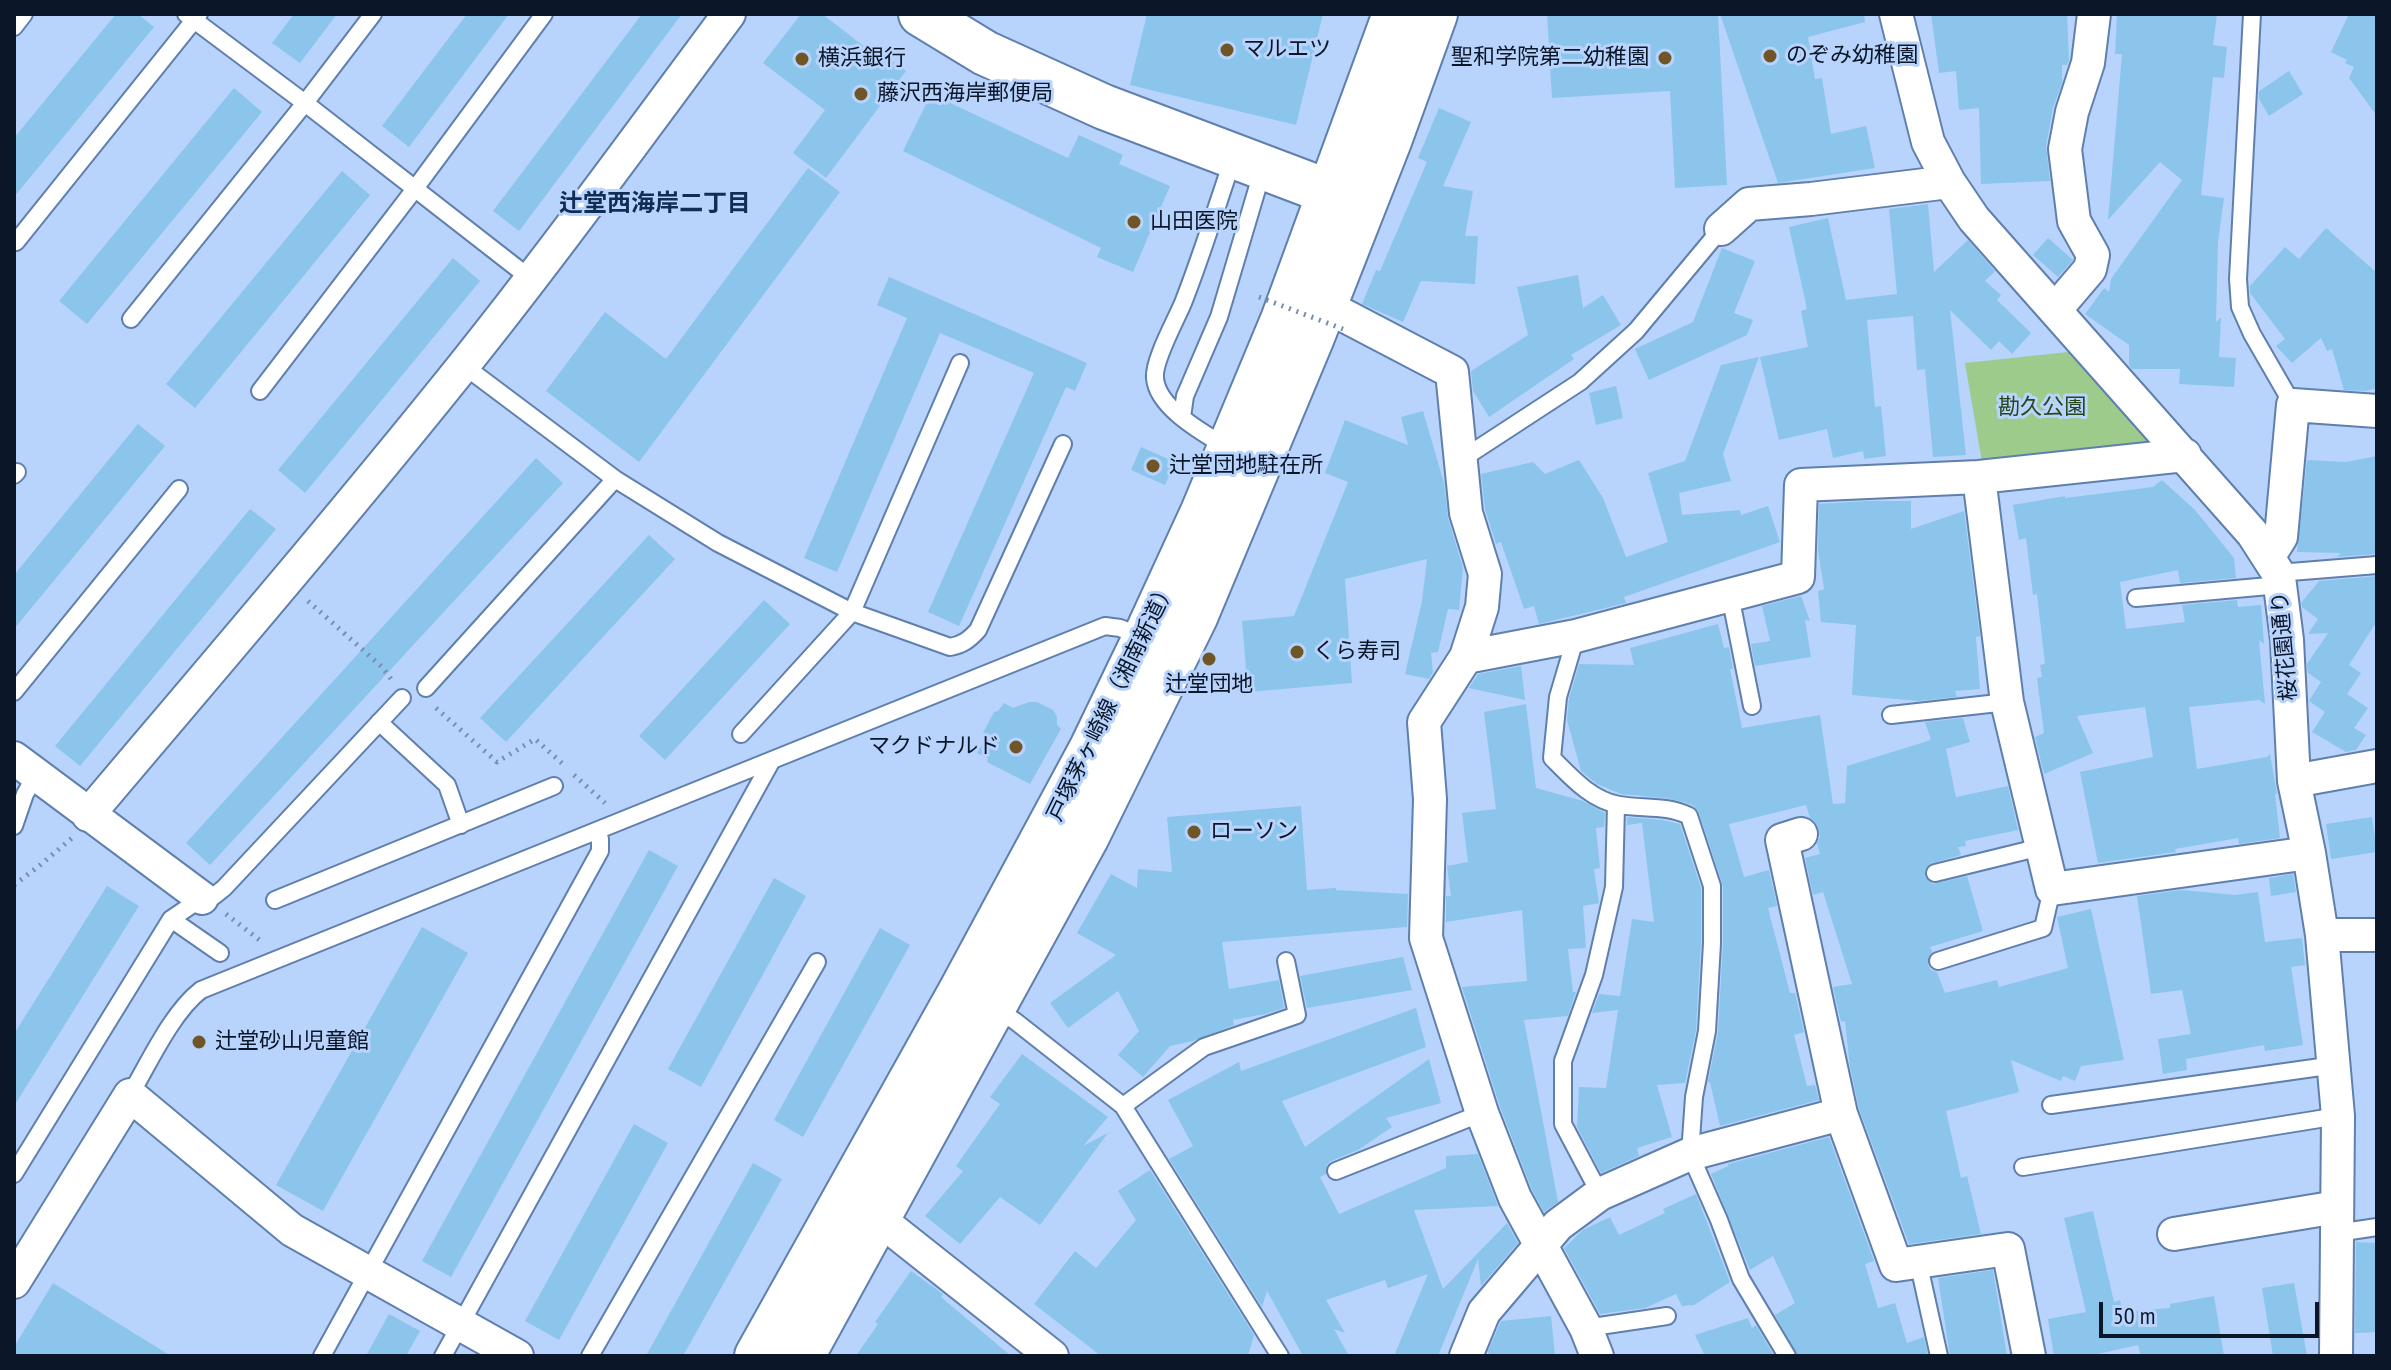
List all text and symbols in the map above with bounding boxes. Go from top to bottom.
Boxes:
place label: マルエツ [1243,37,1331,63]
marker: マルエツ [1218,41,1236,59]
place label: のぞみ幼稚園 [1786,43,1918,69]
place label: 聖和学院第二幼稚園 [1451,45,1649,71]
place label: 横浜銀行 [818,46,906,72]
marker: のぞみ幼稚園 [1761,47,1779,65]
marker: 聖和学院第二幼稚園 [1656,49,1674,67]
marker: 横浜銀行 [793,50,811,68]
place label: 藤沢西海岸郵便局 [877,81,1053,107]
marker: 藤沢西海岸郵便局 [852,85,870,103]
district label: 辻堂西海岸二丁目 [559,190,751,218]
place label: 山田医院 [1150,209,1238,235]
marker: 山田医院 [1125,213,1143,231]
park label: 勘久公園 [1998,395,2086,421]
place label: 辻堂団地駐在所 [1169,453,1323,479]
marker: 辻堂団地駐在所 [1144,457,1162,475]
street label: 戸塚茅ヶ崎線（湘南新道） [1042,577,1182,825]
street label: 桜花園通り [2267,590,2303,702]
place label: くら寿司 [1313,639,1401,665]
marker: くら寿司 [1288,643,1306,661]
marker: 辻堂団地 [1200,650,1218,668]
place label: 辻堂団地 [1165,672,1253,698]
place label: マクドナルド [868,734,1000,760]
marker: マクドナルド [1007,738,1025,756]
place label: ローソン [1210,819,1298,845]
marker: ローソン [1185,823,1203,841]
place label: 辻堂砂山児童館 [215,1029,369,1055]
marker: 辻堂砂山児童館 [190,1033,208,1051]
scale bar [2103,1286,2323,1336]
text: 50 m [2113,1300,2155,1331]

